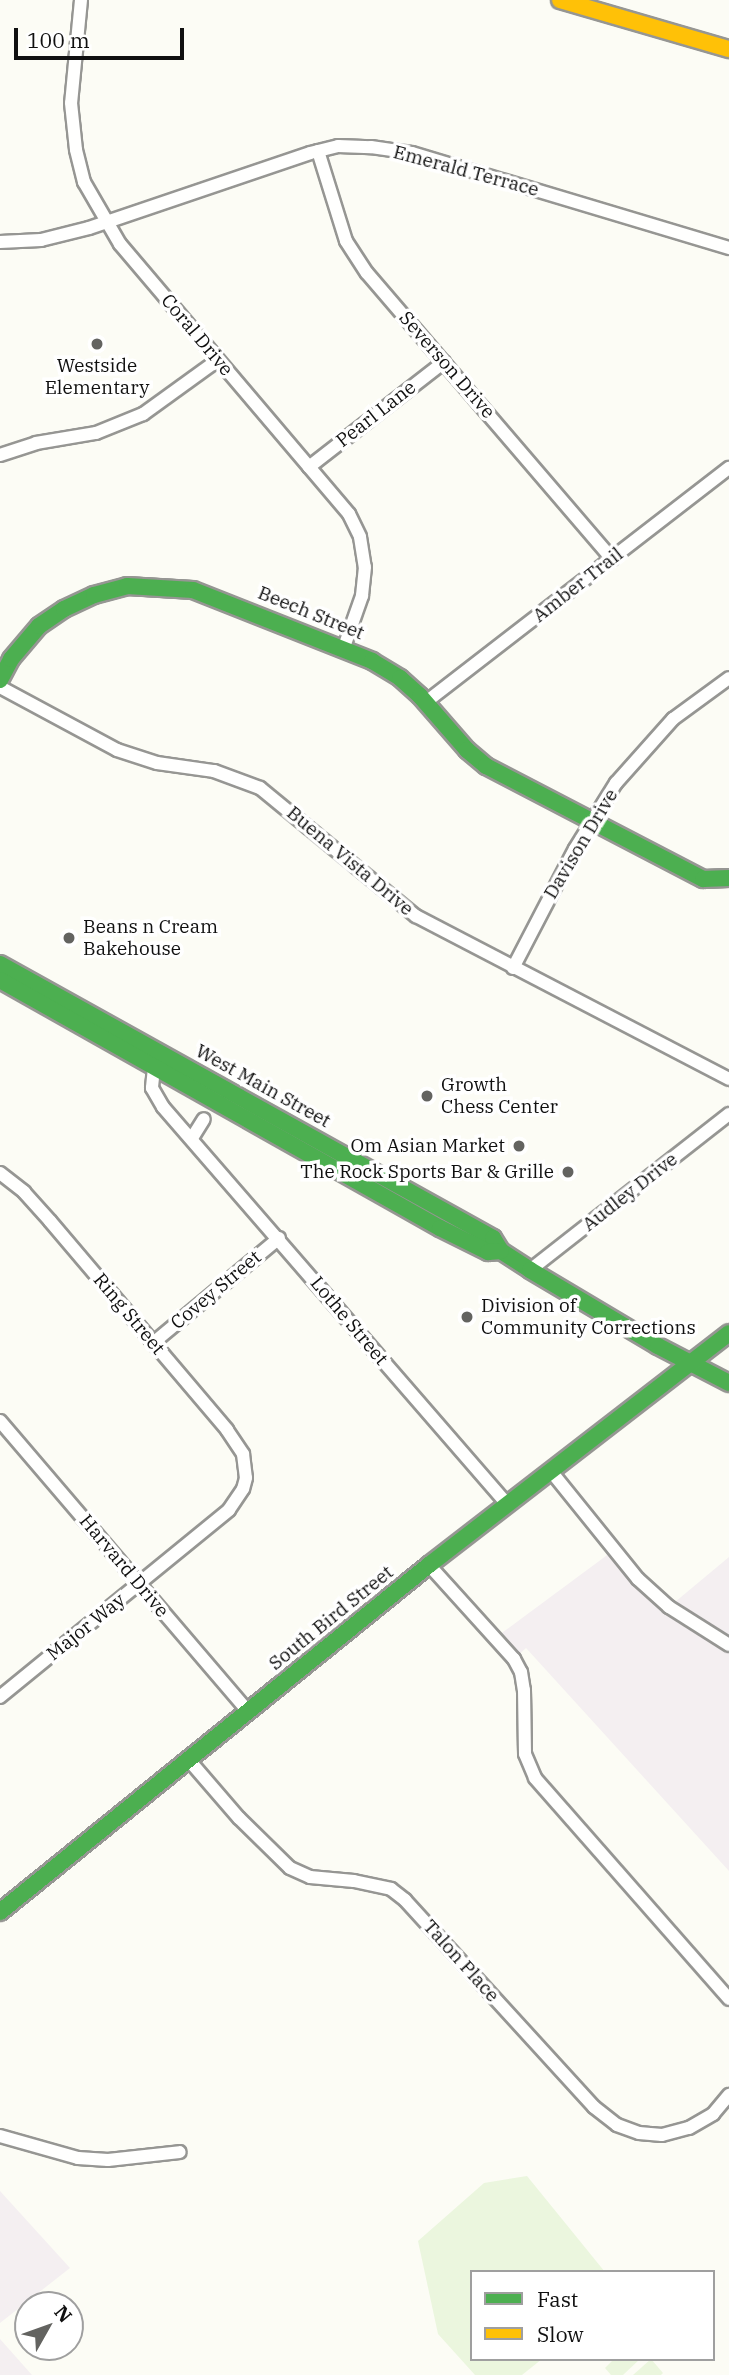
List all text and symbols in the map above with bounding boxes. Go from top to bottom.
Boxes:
scale bar [18,14,187,58]
text: 100 m [27,26,90,54]
street label: Emerald Terrace [391,141,541,201]
street label: Coral Drive [156,289,238,381]
street label: Severson Drive [394,307,500,423]
marker: Westside Elementary [89,336,105,352]
place label: Westside Elementary [45,355,149,399]
street label: Pearl Lane [332,376,420,452]
street label: Amber Trail [528,543,628,627]
street label: Beech Street [255,581,367,645]
street label: Davison Drive [539,785,623,903]
street label: Buena Vista Drive [282,801,418,921]
place label: Beans n Cream Bakehouse [83,916,218,960]
marker: Beans n Cream Bakehouse [61,930,77,946]
street label: West Main Street [192,1039,334,1133]
place label: Growth Chess Center [441,1074,558,1118]
marker: Growth Chess Center [419,1088,435,1104]
place label: Om Asian Market [351,1135,505,1157]
marker: Om Asian Market [511,1138,527,1154]
street label: Audley Drive [578,1148,682,1236]
place label: The Rock Sports Bar & Grille [300,1161,554,1183]
marker: The Rock Sports Bar & Grille [560,1164,576,1180]
street label: Covey Street [166,1246,266,1334]
street label: Ring Street [88,1269,170,1359]
street label: Lothe Street [305,1272,393,1370]
place label: Division of Community Corrections [481,1295,696,1339]
marker: Division of Community Corrections [459,1309,475,1325]
street label: Harvard Drive [74,1510,174,1622]
street label: South Bird Street [264,1561,398,1675]
street label: Major Way [42,1589,130,1665]
street label: Talon Place [418,1915,504,2007]
legend [470,2270,715,2361]
text: Fast [537,2285,578,2313]
north arrow [14,2291,84,2361]
text: N [50,2300,78,2327]
text: Slow [537,2320,584,2348]

